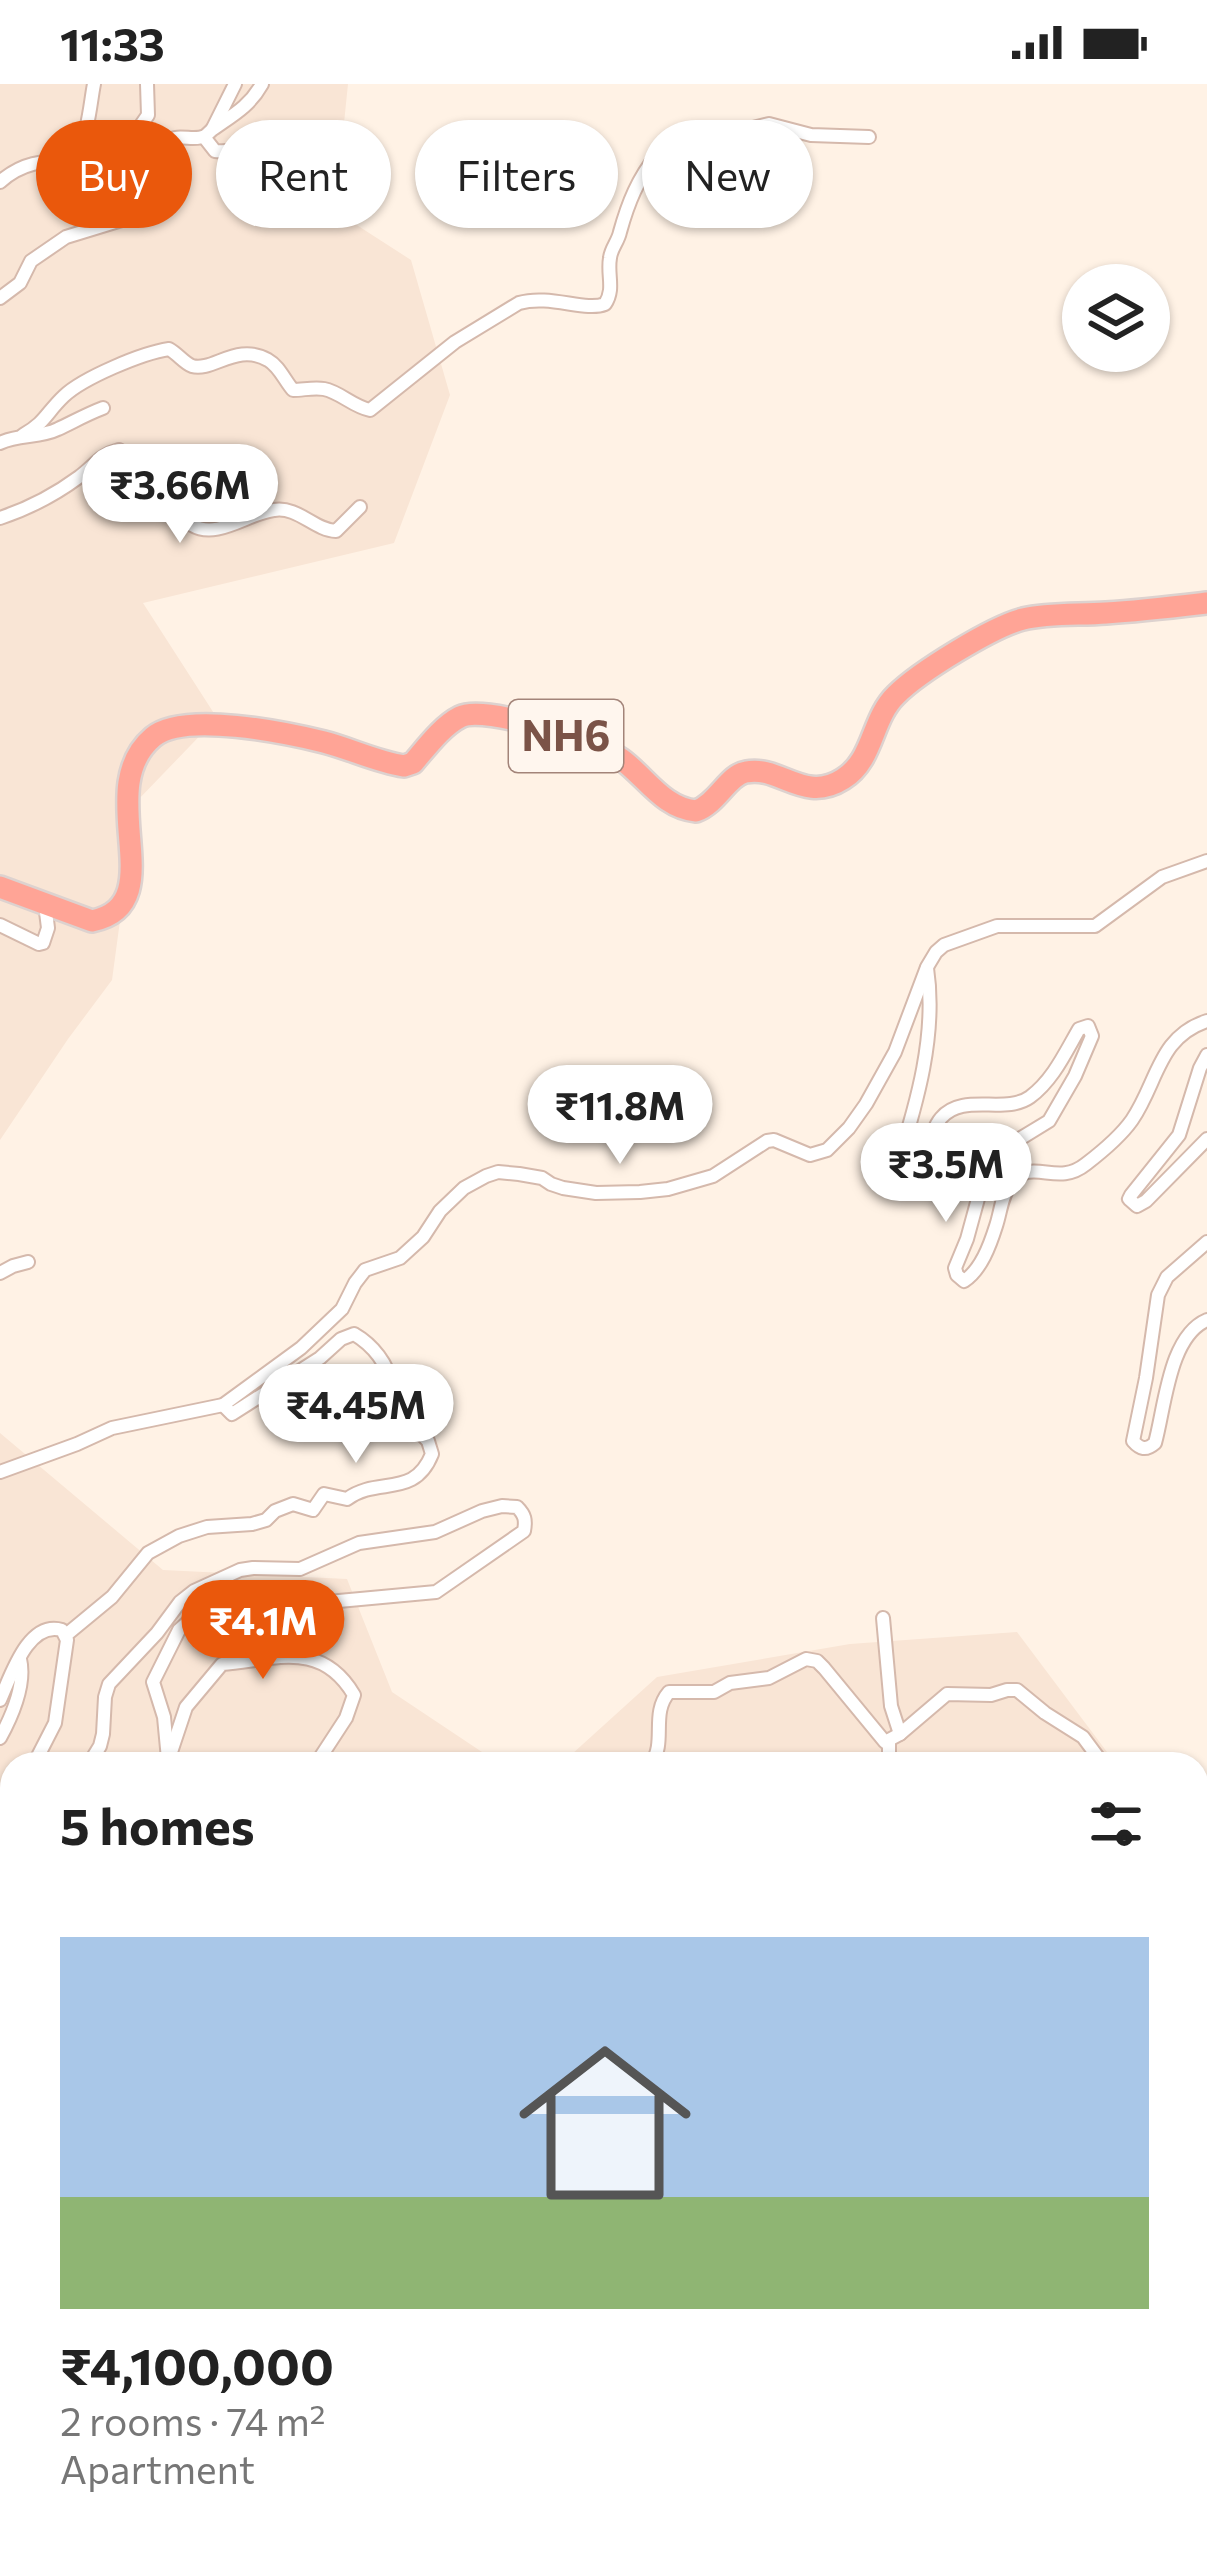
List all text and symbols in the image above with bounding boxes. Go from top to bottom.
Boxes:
text: 11:33 [60,15,165,70]
chip: Buy [36,120,192,228]
chip: Rent [216,120,391,228]
chip: Filters [415,120,618,228]
chip: New [642,120,813,228]
map controls [1062,264,1170,372]
button: layers [1062,264,1170,372]
pin: ₹3.66M [82,444,278,546]
text: ₹3.66M [109,459,251,507]
road number: NH6 [509,700,623,772]
pin: ₹11.8M [522,1065,718,1167]
text: ₹11.8M [555,1080,685,1128]
pin: ₹3.5M [862,1123,1030,1225]
text: ₹3.5M [888,1138,1004,1186]
pin: ₹4.45M [258,1364,454,1466]
text: ₹4.45M [286,1379,426,1427]
pin: ₹4.1M [179,1580,347,1682]
text: ₹4.1M [208,1595,318,1643]
icon: filters [1083,1791,1149,1857]
text: 5 homes [60,1793,255,1856]
icon: home [497,2015,713,2231]
text: ₹4,100,000 [60,2333,334,2396]
text: 2 rooms · 74 m² [60,2396,325,2444]
text: Apartment [60,2444,255,2492]

